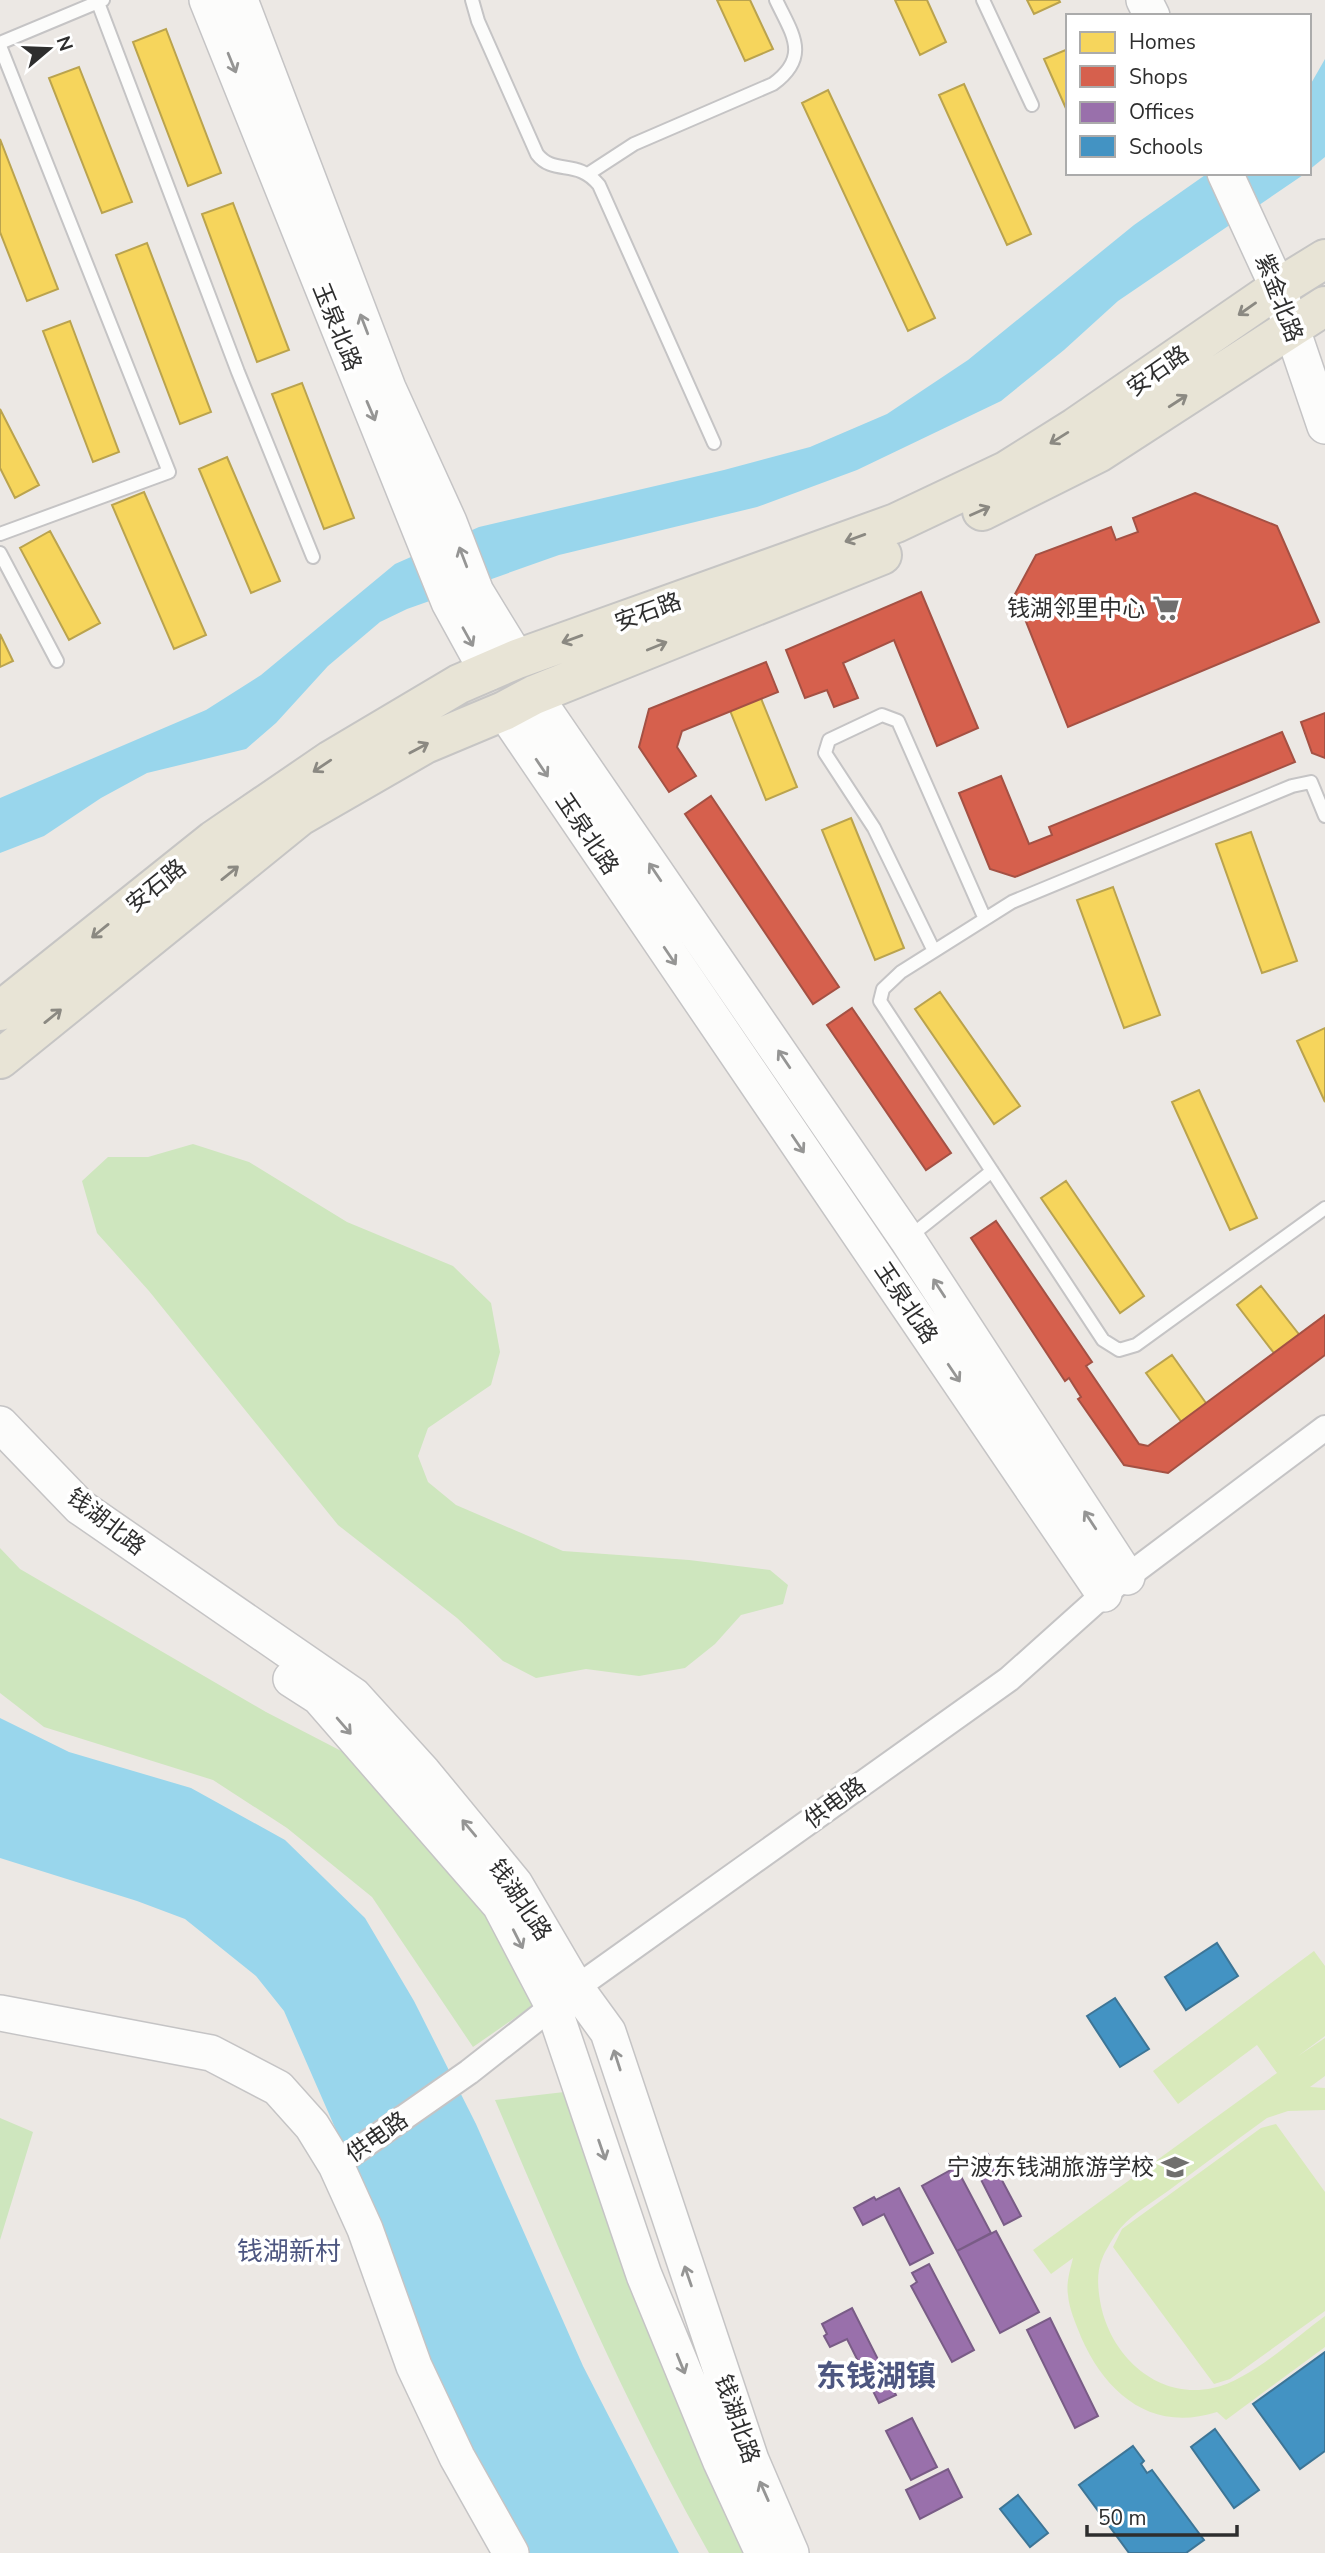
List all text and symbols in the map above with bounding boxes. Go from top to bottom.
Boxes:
north arrow [14,14,84,84]
legend [1066,14,1311,175]
text: Homes [1129,28,1196,56]
text: N [50,33,79,55]
one-way arrow [227,52,240,74]
text: Shops [1129,63,1188,91]
text: Offices [1129,98,1194,126]
text: Schools [1129,133,1203,161]
street label: 紫金北路 [1248,250,1310,346]
street label: 玉泉北路 [305,279,369,375]
one-way arrow [1238,302,1257,316]
one-way arrow [357,314,369,336]
street label: 安石路 [1121,339,1195,403]
one-way arrow [1168,393,1187,408]
one-way arrow [366,400,379,421]
one-way arrow [1050,431,1070,445]
one-way arrow [969,504,990,517]
one-way arrow [845,533,867,545]
one-way arrow [455,546,468,568]
street label: 安石路 [610,586,686,638]
place label: 钱湖邻里中心 [1007,593,1145,624]
supermarket icon: 钱湖邻里中心 [1151,593,1181,623]
one-way arrow [462,626,475,647]
one-way arrow [561,633,583,646]
one-way arrow [645,638,667,651]
one-way arrow [408,741,429,754]
one-way arrow [535,758,550,777]
one-way arrow [313,759,332,773]
street label: 玉泉北路 [548,787,626,881]
street label: 安石路 [119,852,193,920]
one-way arrow [648,863,662,882]
one-way arrow [220,865,238,881]
one-way arrow [91,923,109,939]
one-way arrow [663,946,677,965]
one-way arrow [44,1009,62,1024]
one-way arrow [777,1050,791,1069]
one-way arrow [791,1134,805,1153]
street label: 玉泉北路 [867,1256,945,1350]
one-way arrow [932,1279,947,1298]
one-way arrow [946,1363,961,1382]
street label: 钱湖北路 [60,1481,152,1563]
one-way arrow [1083,1511,1097,1530]
one-way arrow [336,1717,352,1735]
street label: 供电路 [798,1770,872,1836]
one-way arrow [461,1820,477,1838]
street label: 钱湖北路 [481,1853,559,1947]
one-way arrow [512,1928,526,1949]
one-way arrow [610,2049,623,2071]
street label: 供电路 [340,2105,414,2169]
one-way arrow [597,2139,609,2161]
place label: 宁波东钱湖旅游学校 [947,2152,1154,2183]
school or university icon: 宁波东钱湖旅游学校 [1160,2152,1190,2182]
district label: 钱湖新村 [237,2234,341,2269]
one-way arrow [681,2265,694,2287]
one-way arrow [675,2352,688,2374]
district label: 东钱湖镇 [816,2356,936,2397]
street label: 钱湖北路 [707,2370,767,2468]
one-way arrow [757,2480,770,2502]
scale bar [1087,2494,1238,2538]
text: 50 m [1098,2504,1147,2532]

